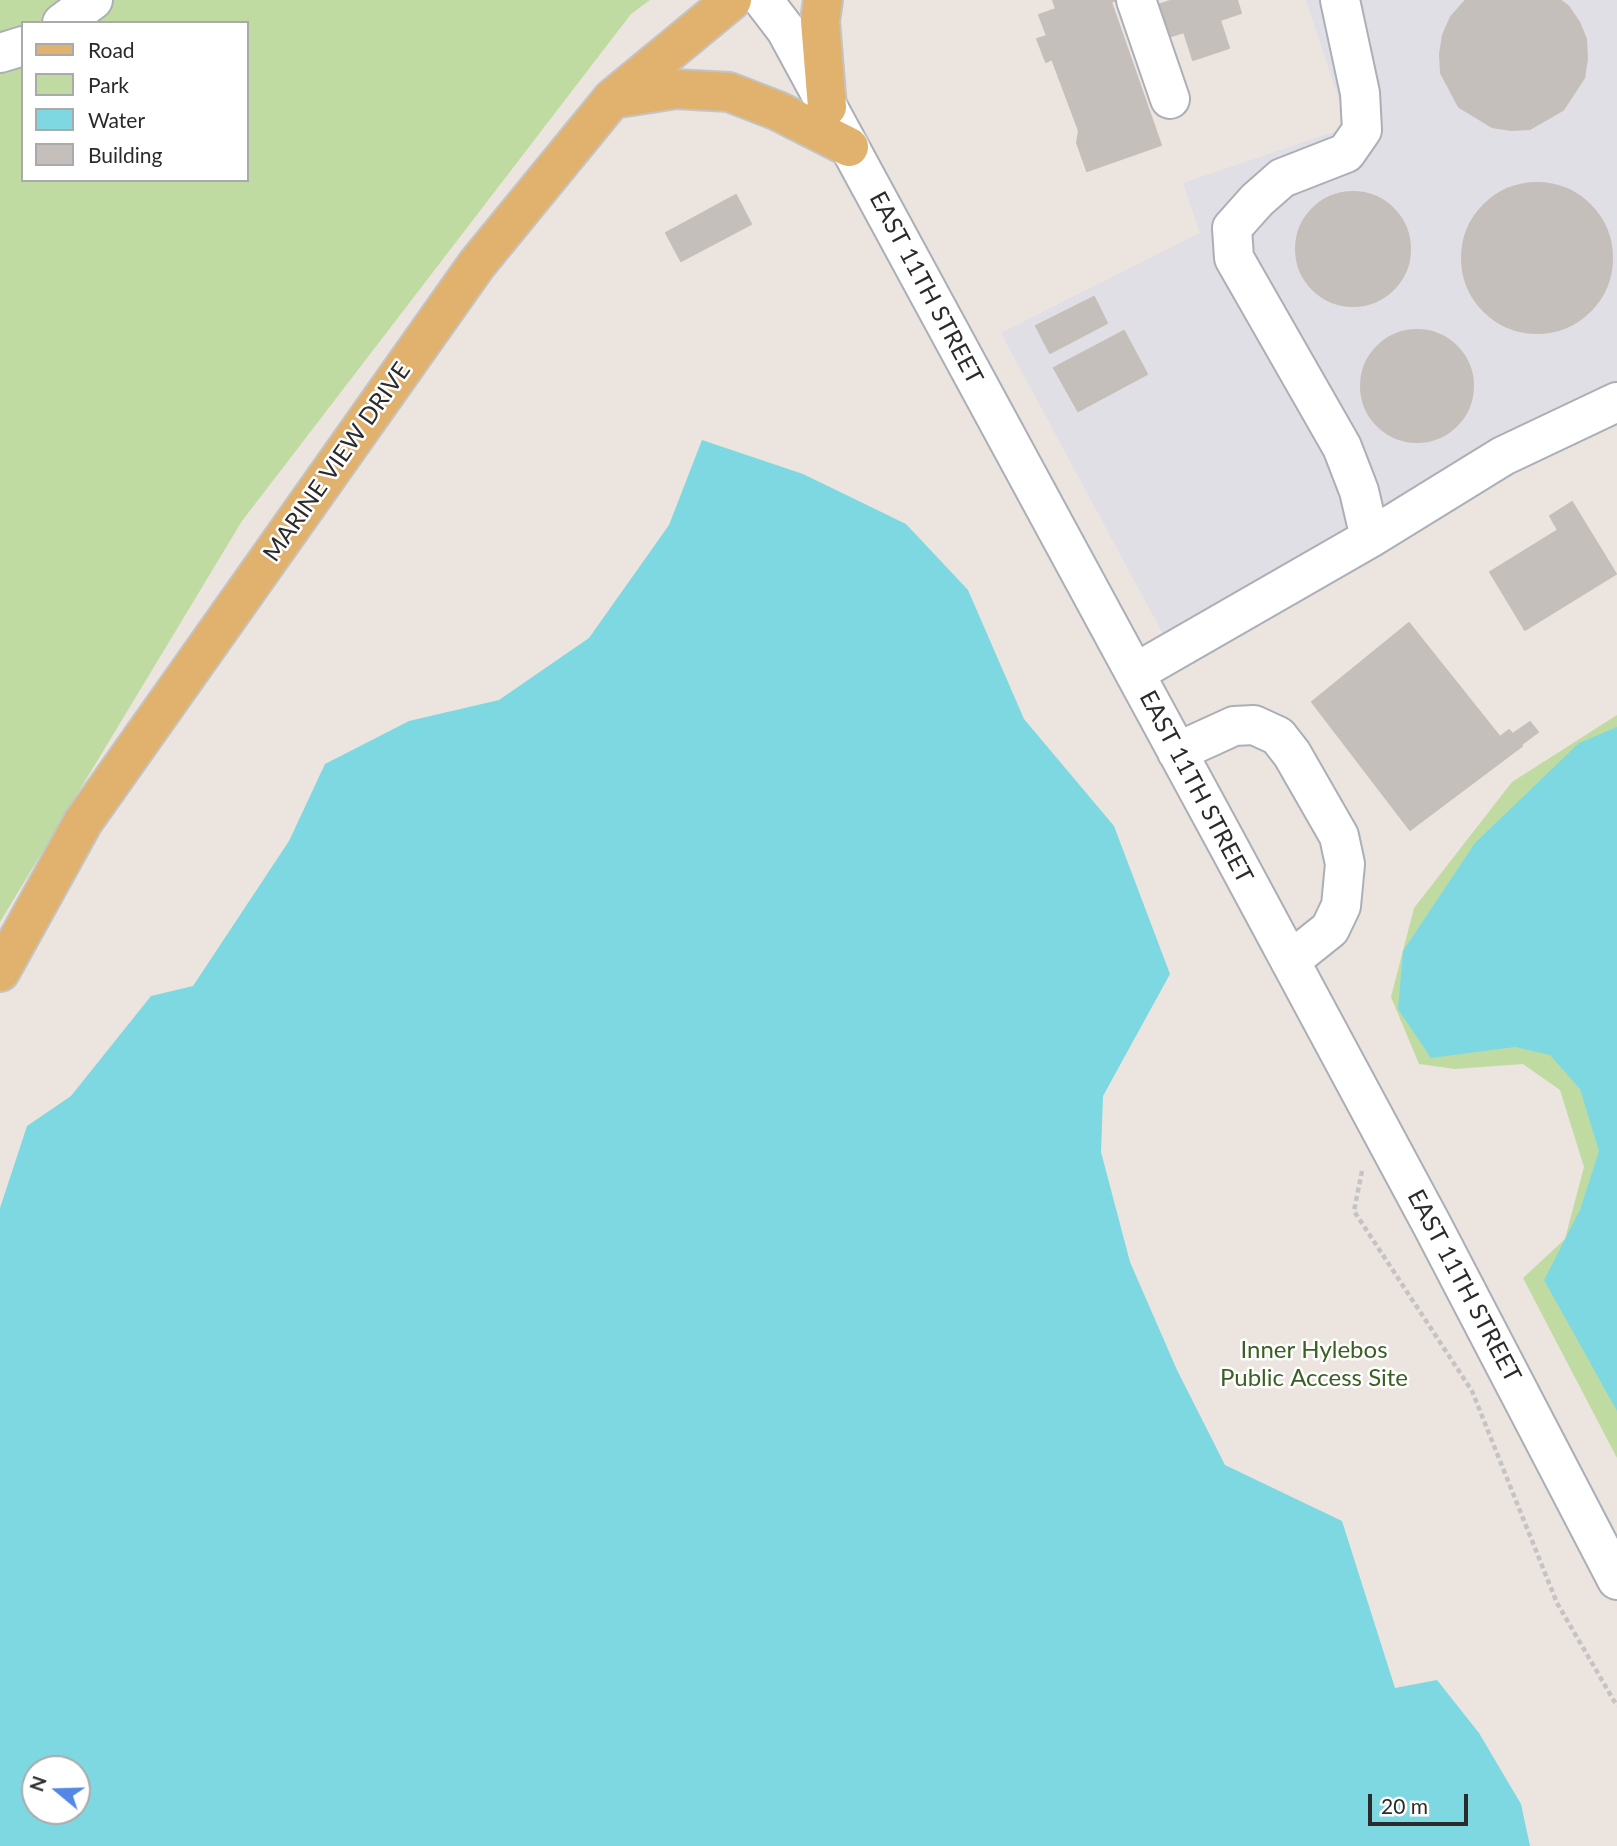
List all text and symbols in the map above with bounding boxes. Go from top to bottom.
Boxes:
legend [21,21,248,182]
text: Road [88,37,135,62]
text: Park [88,72,129,97]
text: Water [88,107,145,132]
text: Building [88,142,163,167]
street label: EAST 11TH STREET [863,187,989,389]
street label: MARINE VIEW DRIVE [257,357,417,567]
street label: EAST 11TH STREET [1133,686,1259,888]
street label: EAST 11TH STREET [1401,1185,1527,1387]
park label: Inner Hylebos Public Access Site [1220,1336,1408,1392]
north arrow [21,1755,91,1825]
text: N [24,1773,51,1794]
scale bar [1372,1780,1472,1824]
text: 20 m [1381,1793,1428,1818]

